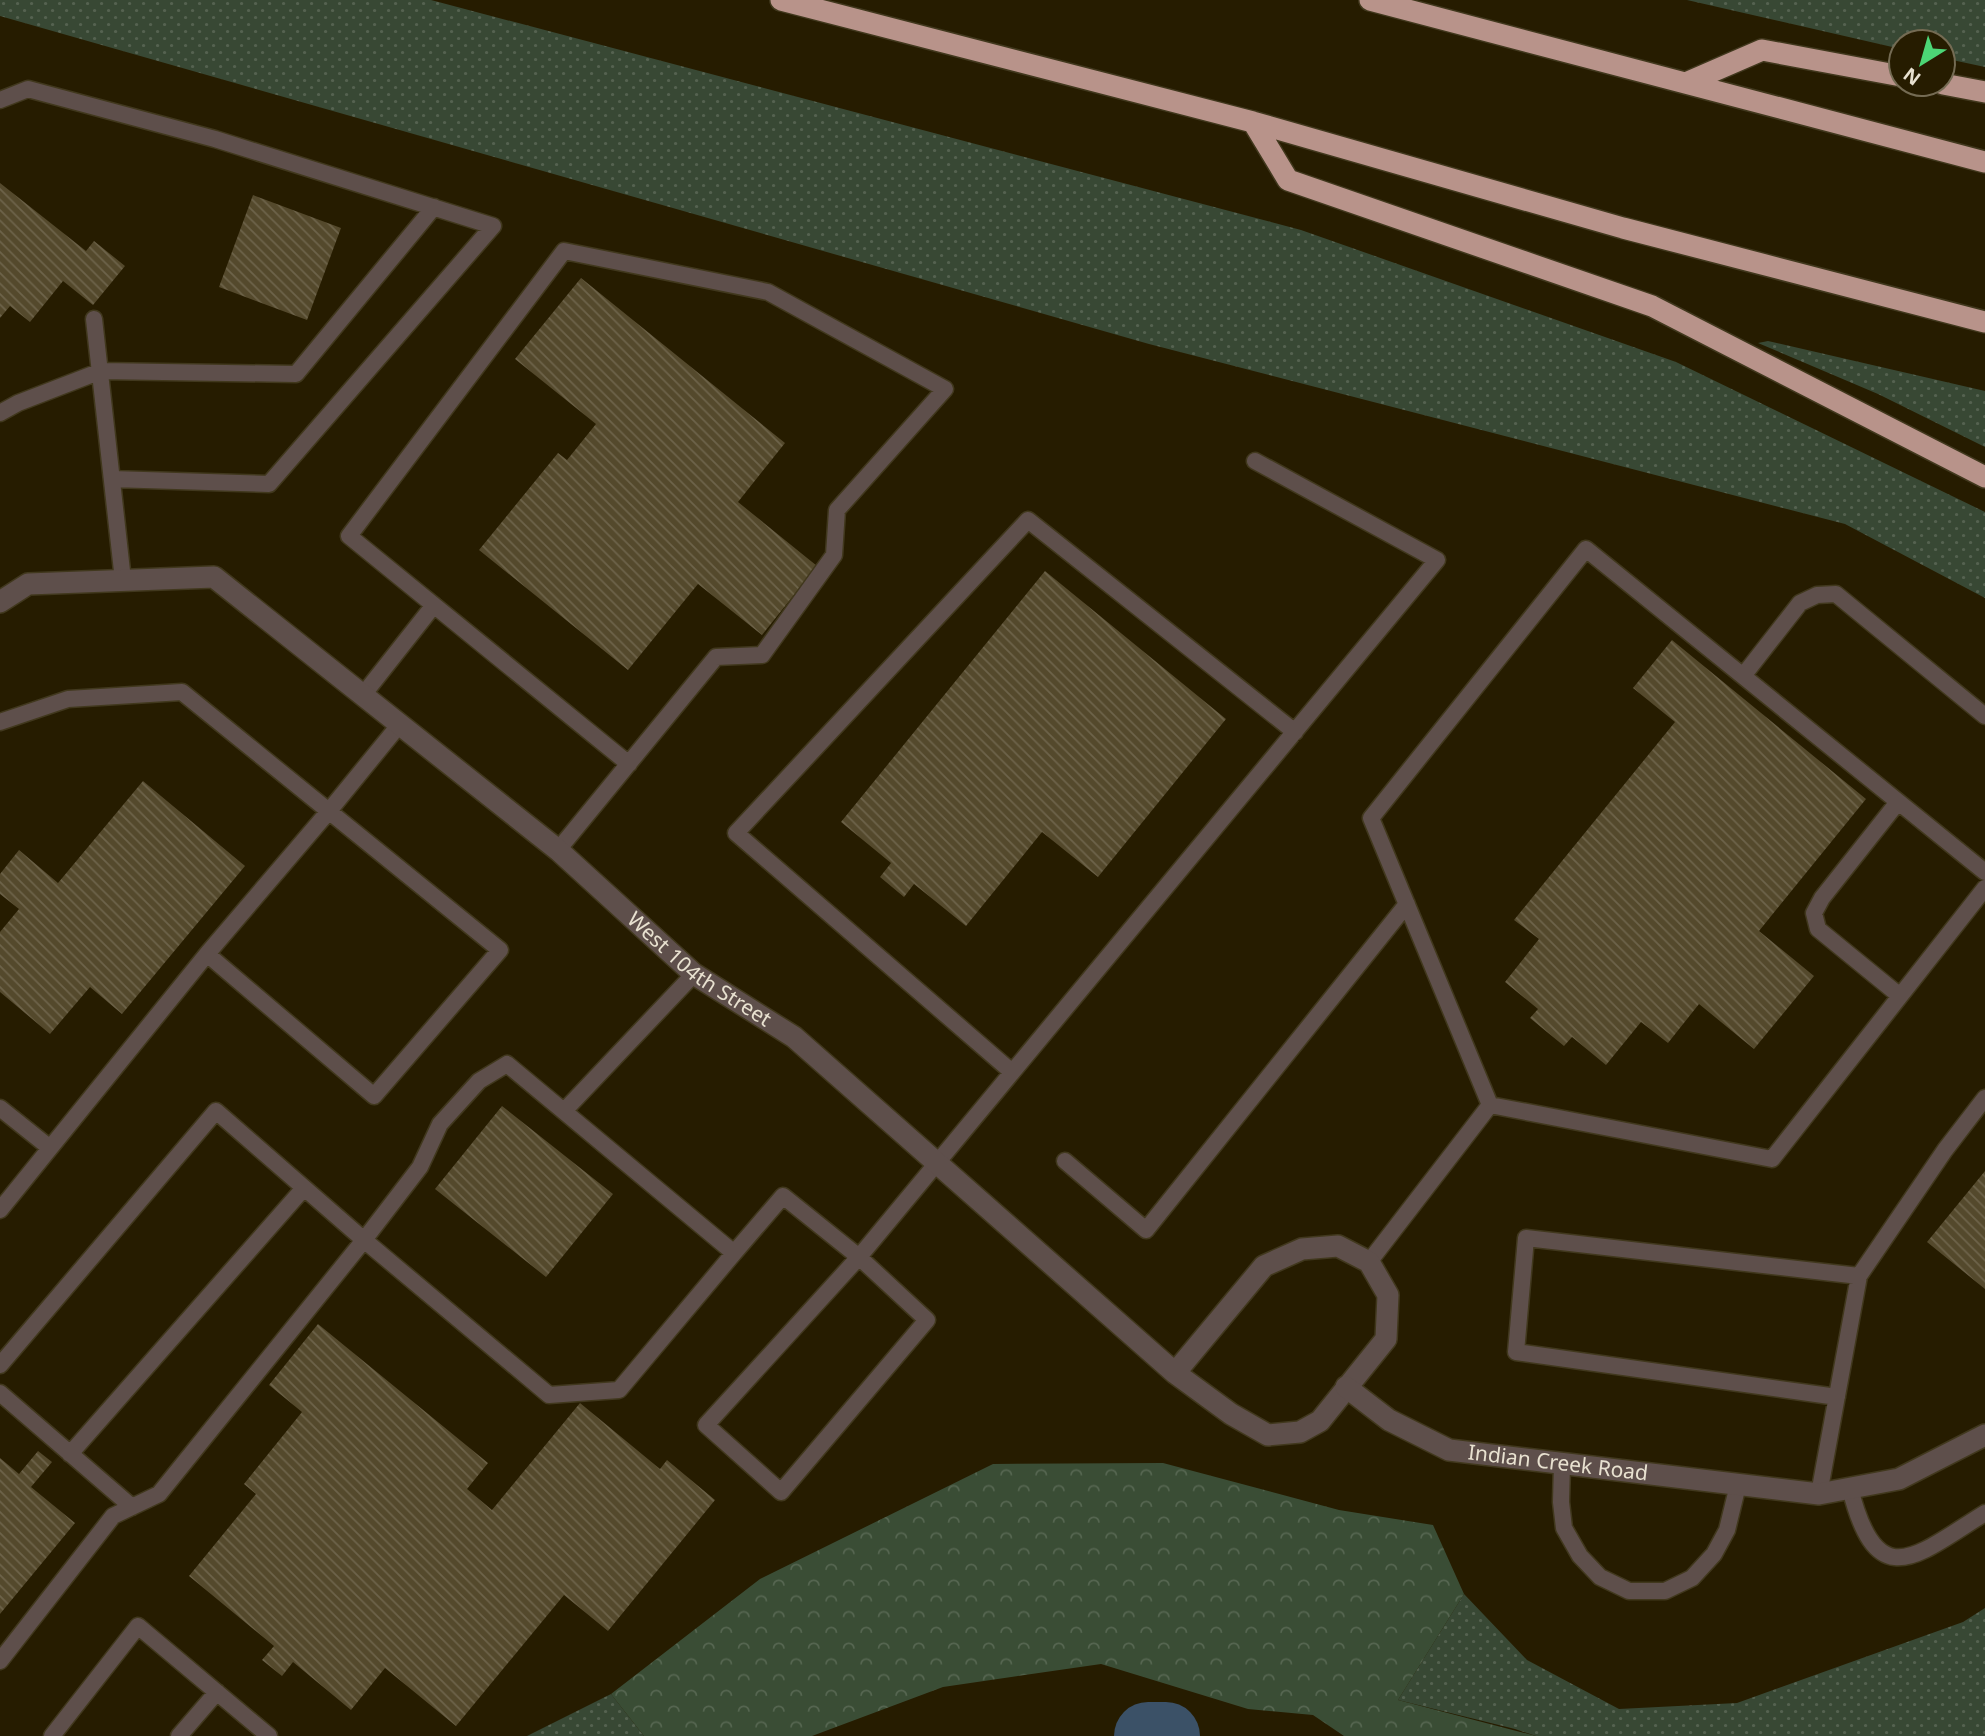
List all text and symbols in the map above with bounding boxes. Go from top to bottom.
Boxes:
north arrow [1887,28,1957,98]
text: N [1898,62,1926,92]
street label: West 104th Street [622,905,777,1033]
street label: Indian Creek Road [1466,1437,1650,1487]

